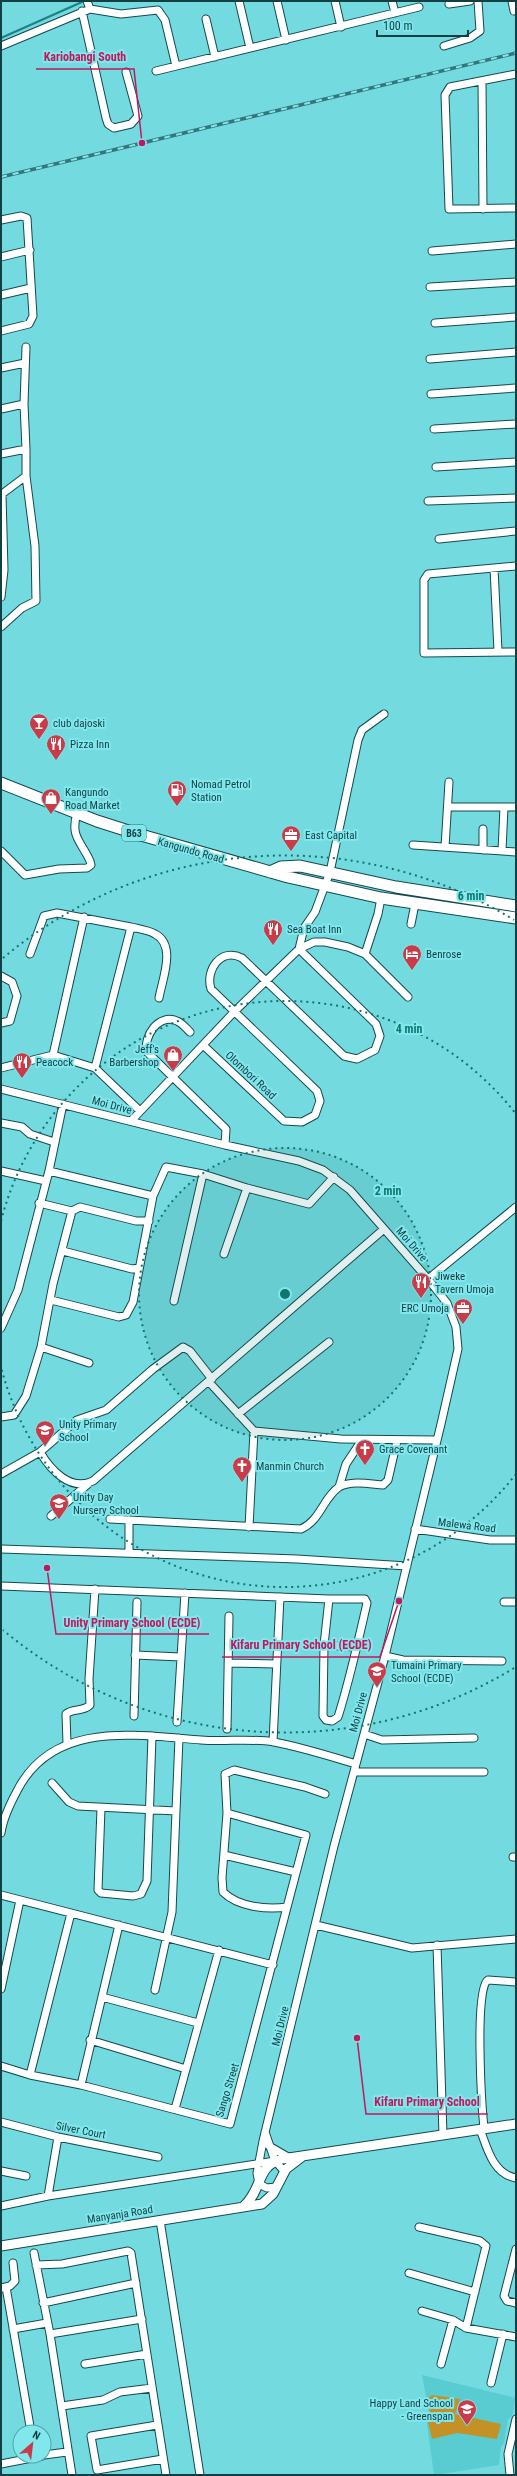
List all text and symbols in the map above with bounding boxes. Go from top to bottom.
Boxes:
scale bar [377,12,468,38]
text: 100 m [383,19,413,33]
callout: Kariobangi South [36,45,134,69]
text: Kariobangi South [44,50,126,64]
bar icon: club dajoski [28,712,50,740]
place label: club dajoski [53,717,105,730]
restaurant icon: Pizza Inn [45,733,67,761]
place label: Pizza Inn [70,738,109,751]
place label: Nomad Petrol Station [191,778,251,804]
fuel station icon: Nomad Petrol Station [166,779,188,807]
place label: Kangundo Road Market [65,786,120,812]
shop icon: Kangundo Road Market [40,787,62,815]
office icon: East Capital [280,824,302,852]
road number: B63 [122,825,146,841]
place label: East Capital [305,829,357,842]
street label: Kangundo Road [156,835,225,866]
text: 6 min [458,889,484,903]
restaurant icon: Sea Boat Inn [262,918,284,946]
place label: Sea Boat Inn [287,923,342,936]
hotel icon: Benrose [401,943,423,971]
place label: Benrose [426,948,461,961]
text: 4 min [396,1022,422,1036]
place label: Jeff's Barbershop [109,1043,159,1069]
shop icon: Jeff's Barbershop [162,1044,184,1072]
street label: Olombori Road [223,1049,279,1102]
restaurant icon: Peacock [11,1051,33,1079]
place label: Peacock [36,1056,73,1069]
street label: Moi Drive [90,1094,133,1117]
text: 2 min [375,1184,401,1198]
street label: Moi Drive [393,1225,430,1264]
place label: Jiweke Tavern Umoja [435,1270,494,1296]
restaurant icon: Jiweke Tavern Umoja [410,1271,432,1299]
centre of rings [278,1287,292,1301]
office icon: ERC Umoja [452,1297,474,1325]
place label: ERC Umoja [401,1302,449,1315]
place label: Unity Primary School [59,1418,117,1444]
school or university icon: Unity Primary School [34,1419,56,1447]
church icon: Grace Covenant [354,1438,376,1466]
place label: Grace Covenant [379,1443,447,1456]
church icon: Manmin Church [231,1455,253,1483]
place label: Manmin Church [256,1460,324,1473]
place label: Unity Day Nursery School [73,1491,139,1517]
school or university icon: Unity Day Nursery School [48,1492,70,1520]
street label: Malewa Road [437,1515,497,1536]
callout: Unity Primary School (ECDE) [56,1610,209,1634]
text: Unity Primary School (ECDE) [64,1616,201,1630]
callout: Kifaru Primary School (ECDE) [222,1633,380,1657]
text: Kifaru Primary School (ECDE) [230,1638,372,1652]
place label: Tumaini Primary School (ECDE) [391,1659,462,1685]
school or university icon: Tumaini Primary School (ECDE) [366,1660,388,1688]
street label: Moi Drive [347,1691,370,1734]
street label: Moi Drive [269,2005,292,2048]
street label: Sango Street [213,2062,242,2119]
callout: Kifaru Primary School [366,2090,488,2114]
text: Kifaru Primary School [374,2095,480,2109]
street label: Silver Court [55,2119,107,2142]
street label: Manyanja Road [86,2203,154,2226]
place label: Happy Land School - Greenspan [370,2397,453,2423]
school or university icon: Happy Land School - Greenspan [456,2398,478,2426]
north arrow [12,2424,52,2464]
text: N [30,2428,43,2443]

